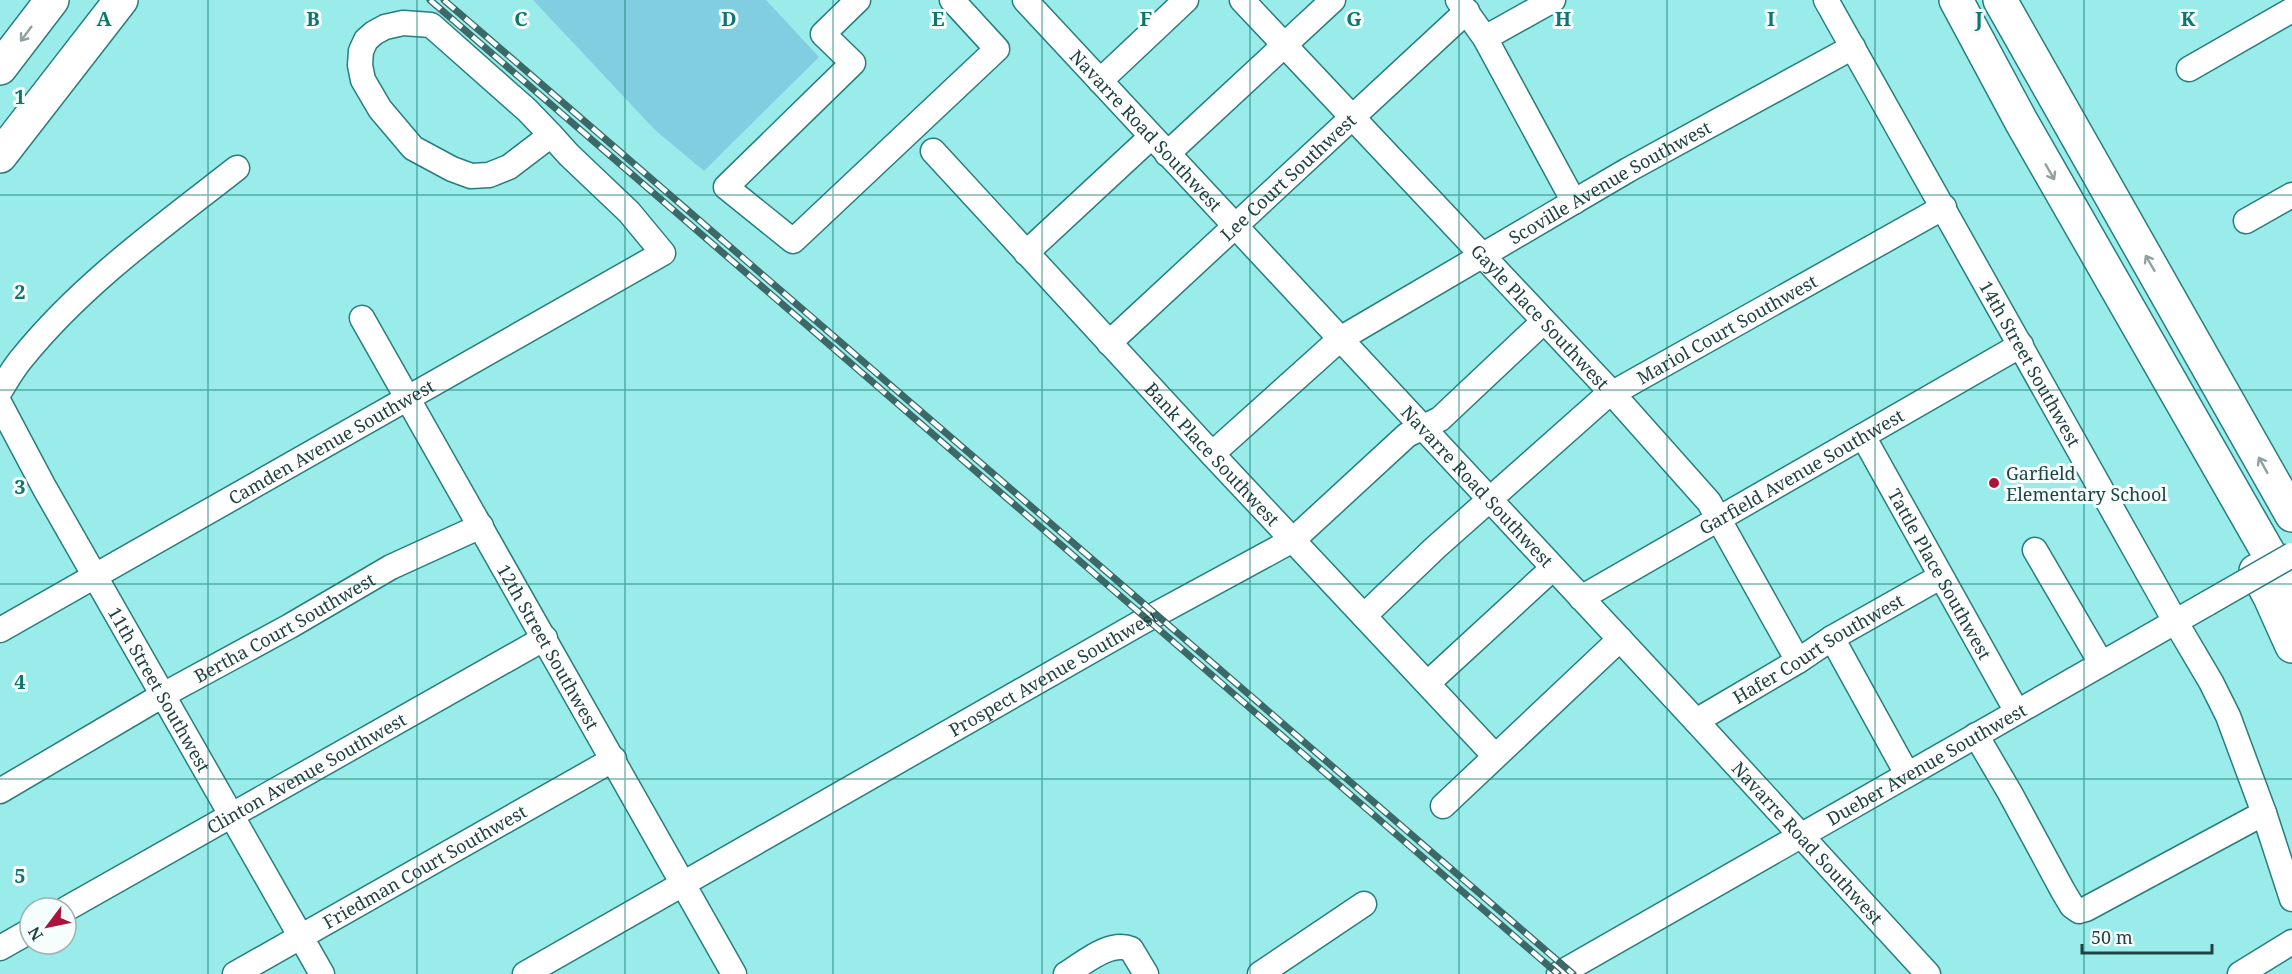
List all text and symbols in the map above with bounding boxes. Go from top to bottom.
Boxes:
text: A [96,5,112,32]
text: B [306,5,320,32]
text: C [514,5,528,32]
text: D [721,5,737,32]
text: E [931,5,945,32]
text: F [1140,5,1152,32]
text: G [1346,5,1362,32]
text: H [1555,5,1571,32]
text: I [1767,5,1775,32]
text: J [1974,5,1983,32]
text: K [2181,5,2196,32]
one-way arrow [19,26,32,42]
street label: Navarre Road Southwest [1065,44,1228,216]
text: 1 [14,83,26,110]
street label: Lee Court Southwest [1215,108,1361,246]
street label: Scoville Avenue Southwest [1504,115,1715,249]
one-way arrow [2045,163,2057,180]
street label: Gayle Place Southwest [1466,239,1615,395]
one-way arrow [2144,255,2155,273]
street label: Mariol Court Southwest [1632,269,1821,389]
street label: 14th Street Southwest [1974,276,2086,451]
text: 2 [14,278,26,305]
street label: Camden Avenue Southwest [224,374,439,510]
street label: Bank Place Southwest [1140,377,1285,531]
street label: Navarre Road Southwest [1396,400,1559,572]
street label: Garfield Avenue Southwest [1694,403,1908,540]
one-way arrow [2257,456,2268,474]
place label: Garfield Elementary School [2006,461,2167,506]
text: 3 [14,473,26,500]
marker: Garfield Elementary School [1987,476,2001,490]
street label: Tattle Place Southwest [1883,484,1997,664]
street label: 12th Street Southwest [492,560,605,734]
street label: Bertha Court Southwest [190,567,379,688]
street label: Hafer Court Southwest [1728,588,1908,709]
street label: 11th Street Southwest [103,602,216,776]
street label: Prospect Avenue Southwest [944,604,1162,742]
text: 4 [14,668,26,695]
street label: Dueber Avenue Southwest [1822,698,2030,831]
street label: Clinton Avenue Southwest [202,707,410,839]
street label: Navarre Road Southwest [1727,756,1888,929]
street label: Friedman Court Southwest [318,799,531,934]
text: 5 [14,862,26,889]
north arrow [18,896,78,956]
scale bar [2082,917,2212,955]
text: N [22,922,48,945]
text: 50 m [2091,925,2133,949]

